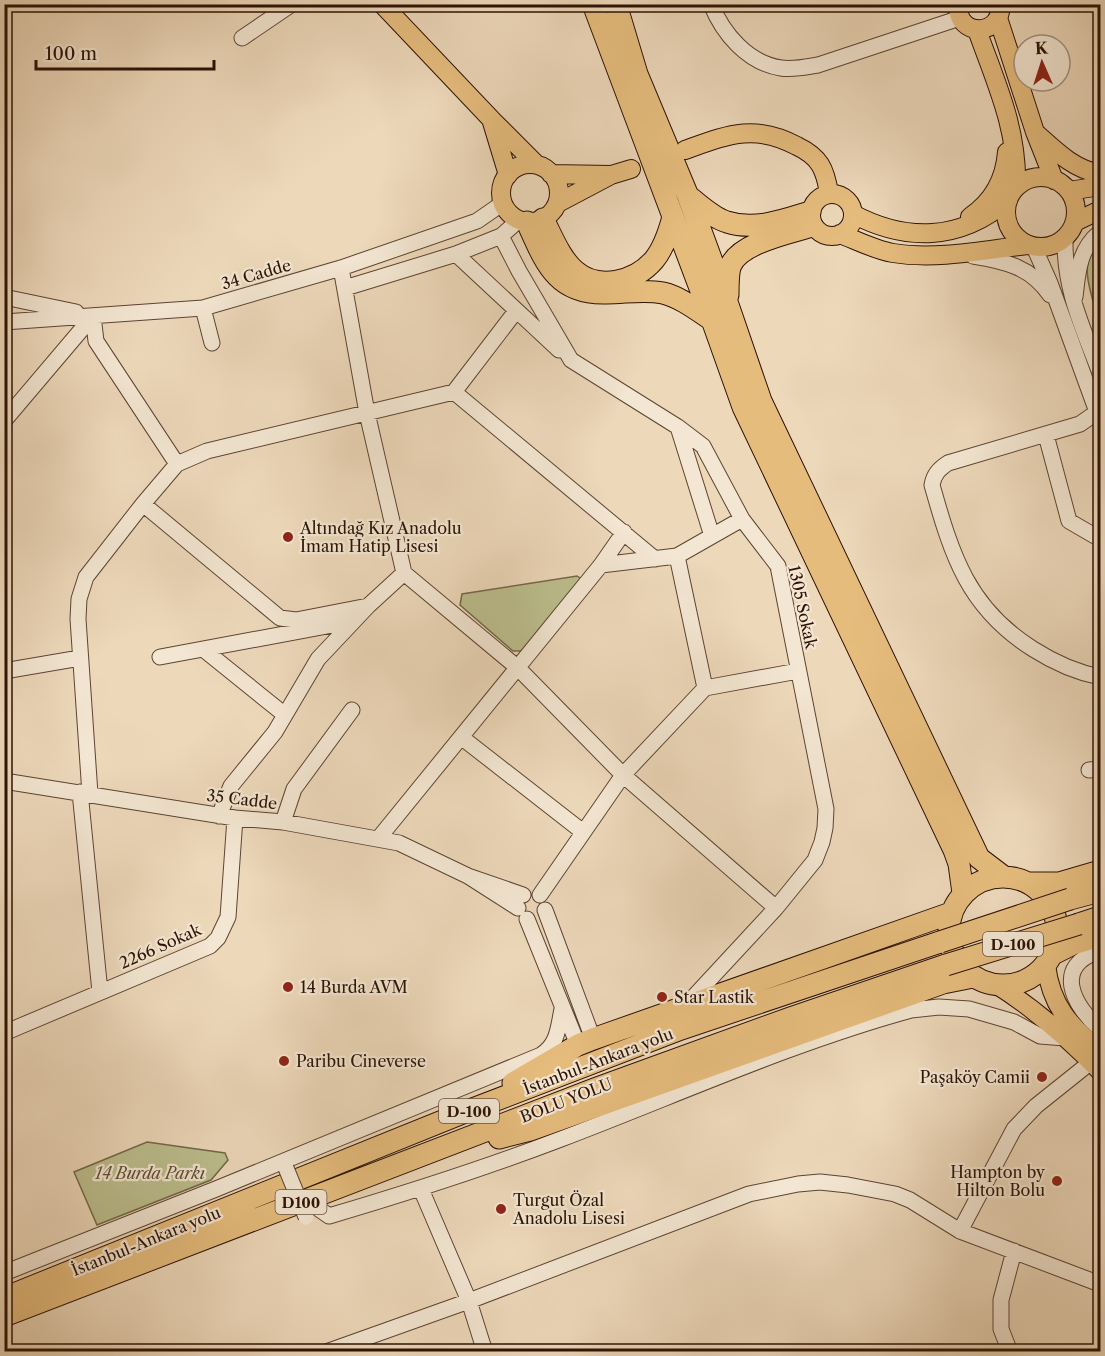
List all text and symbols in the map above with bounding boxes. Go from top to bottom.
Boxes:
scale bar [36,33,214,71]
north arrow [1012,33,1072,93]
text: K [1034,38,1049,58]
text: 100 m [45,43,97,65]
street label: 34 Cadde [219,255,293,293]
place label: Altındağ Kız Anadolu İmam Hatip Lisesi [299,518,462,556]
marker: Altındağ Kız Anadolu İmam Hatip Lisesi [281,530,295,544]
street label: 1305 Sokak [784,564,822,651]
street label: 35 Cadde [206,785,278,813]
street label: 2266 Sokak [116,919,205,973]
road number: D-100 [983,932,1043,956]
place label: 14 Burda AVM [300,977,408,997]
marker: 14 Burda AVM [281,980,295,994]
place label: Star Lastik [674,987,755,1007]
marker: Star Lastik [655,990,669,1004]
street label: İstanbul-Ankara yolu [520,1023,676,1099]
place label: Paribu Cineverse [296,1051,426,1071]
marker: Paribu Cineverse [277,1054,291,1068]
place label: Paşaköy Camii [920,1067,1030,1087]
marker: Paşaköy Camii [1035,1070,1049,1084]
street label: BOLU YOLU [517,1073,615,1127]
road number: D-100 [439,1099,499,1123]
place label: Hampton by Hilton Bolu [950,1162,1046,1200]
park label: 14 Burda Parkı [94,1163,205,1183]
marker: Hampton by Hilton Bolu [1050,1174,1064,1188]
road number: D100 [276,1190,326,1214]
place label: Turgut Özal Anadolu Lisesi [512,1190,625,1228]
street label: İstanbul-Ankara yolu [69,1202,224,1280]
marker: Turgut Özal Anadolu Lisesi [494,1202,508,1216]

